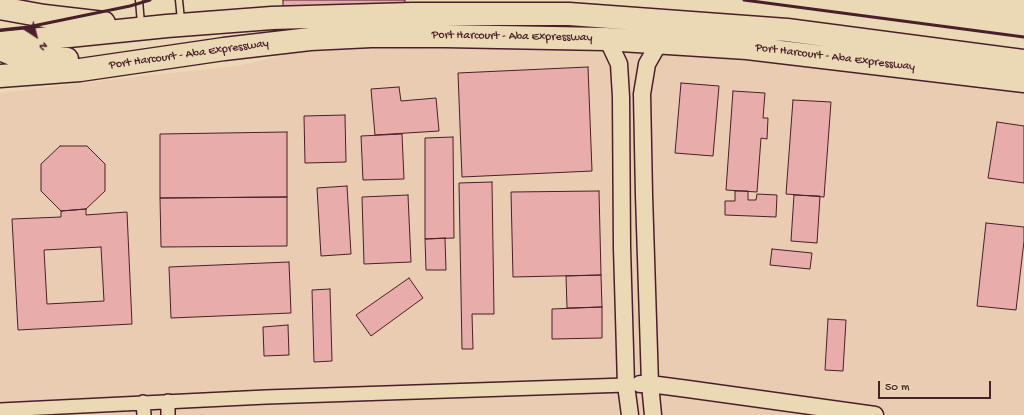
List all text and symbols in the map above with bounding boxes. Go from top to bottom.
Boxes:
north arrow [16,16,56,56]
street label: Port Harcourt - Aba Expressway [431,28,593,46]
street label: Port Harcourt - Aba Expressway [108,37,270,73]
text: N [37,39,49,53]
street label: Port Harcourt - Aba Expressway [754,41,916,75]
scale bar [880,373,993,399]
text: 50 m [885,381,910,395]

